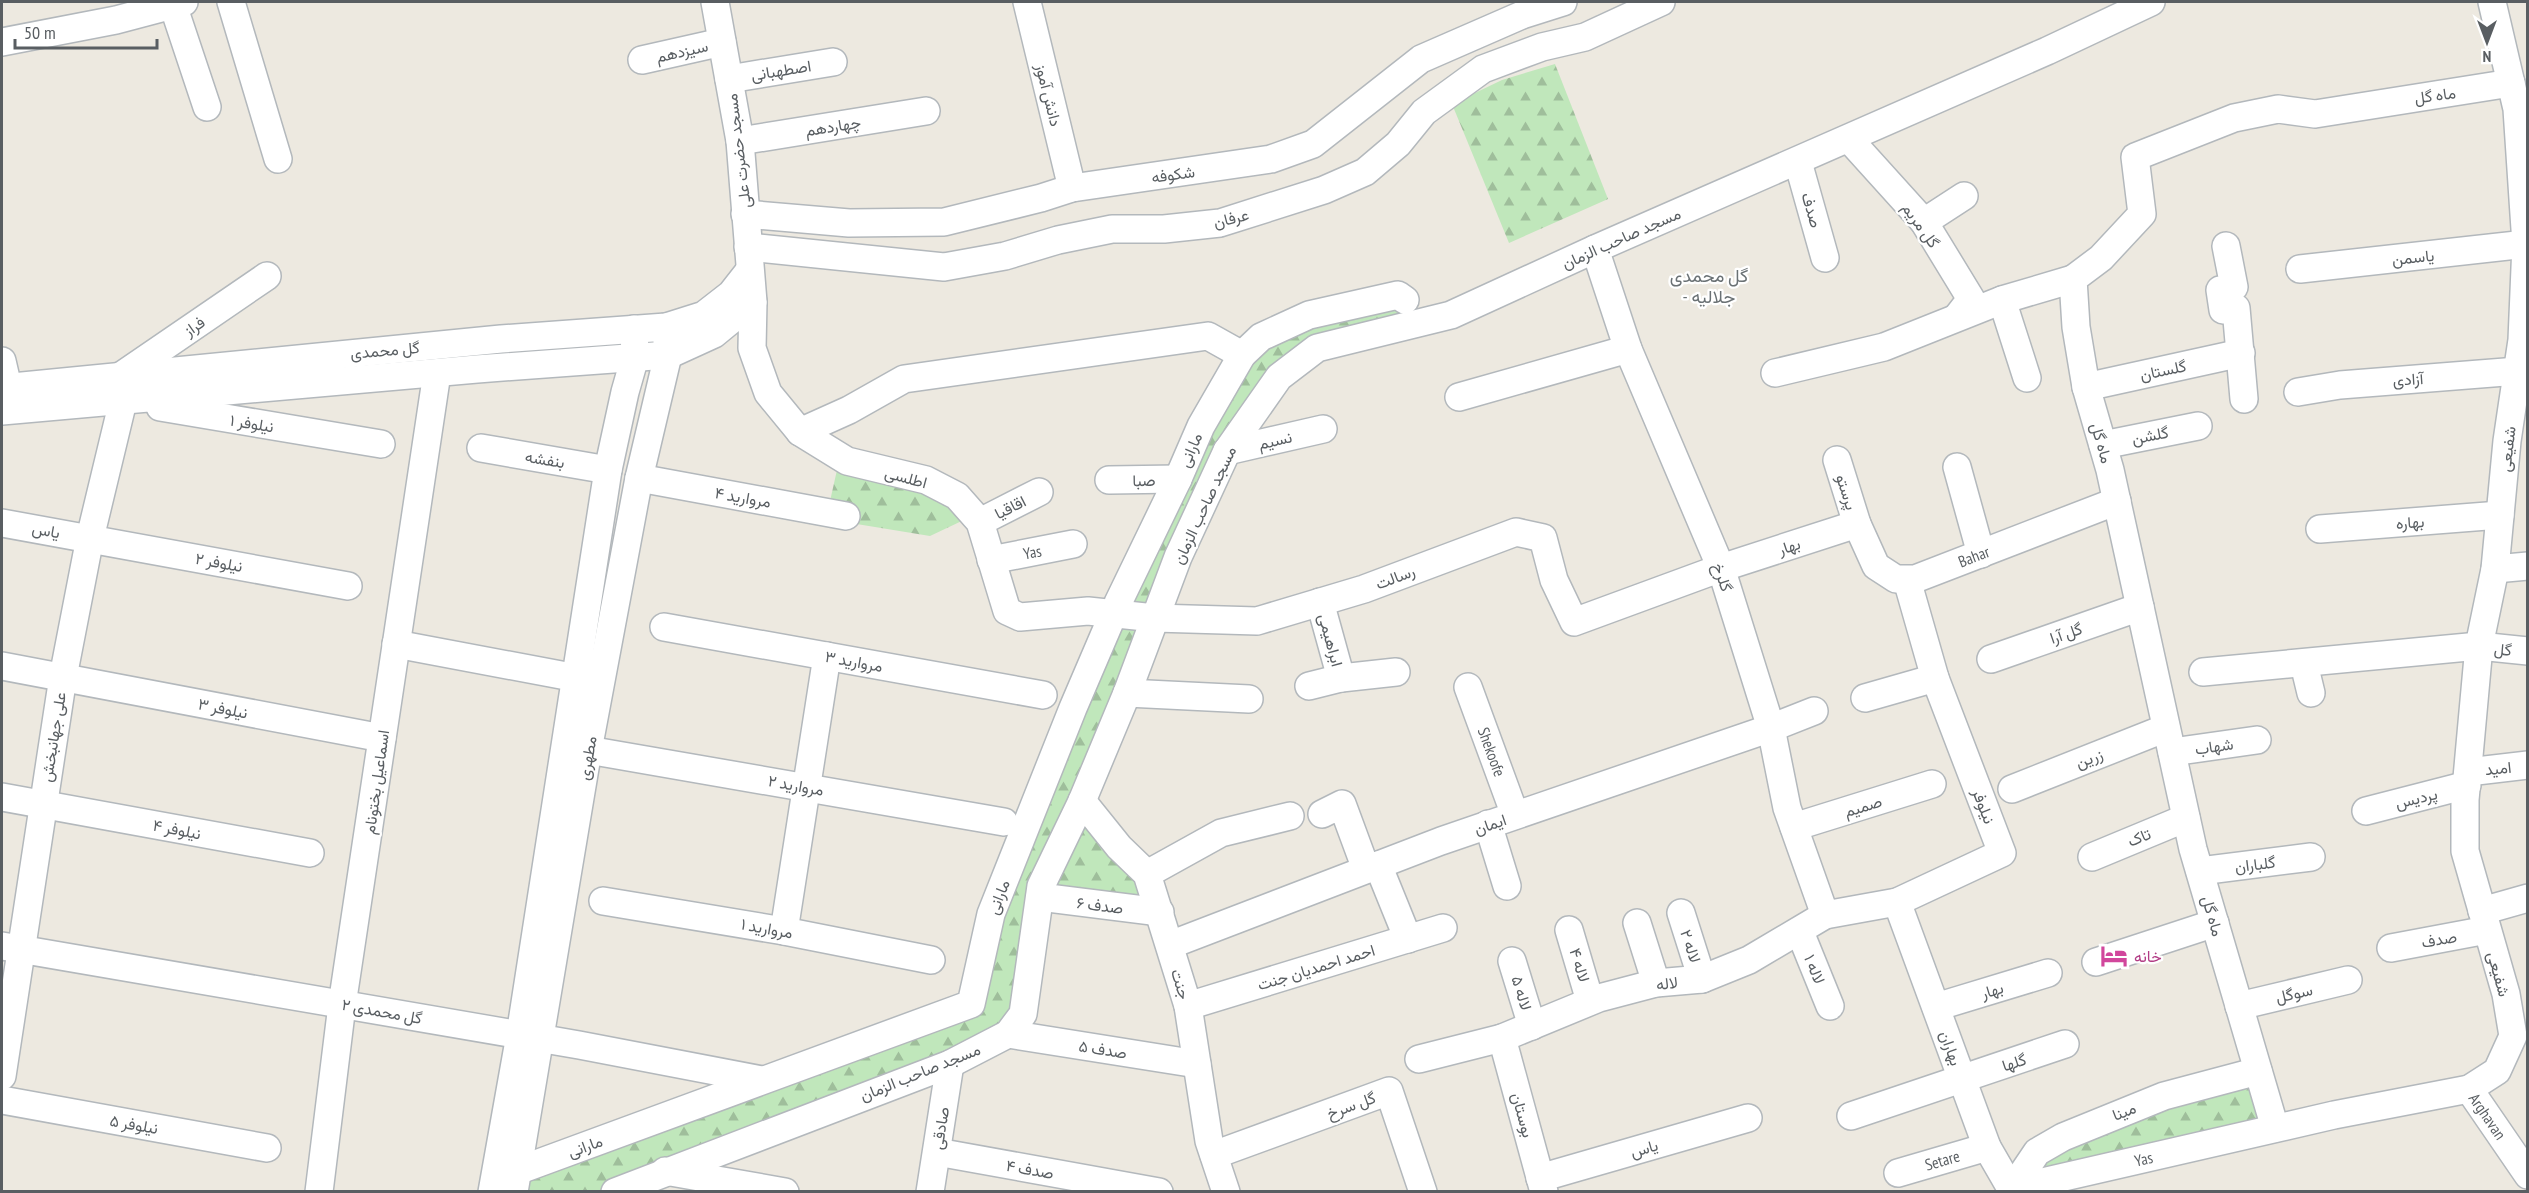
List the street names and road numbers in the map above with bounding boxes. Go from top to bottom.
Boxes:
street label: سیزدهم [654,35,710,68]
street label: اصطهبانی [750,55,813,86]
street label: دانش آموز [1030,61,1066,129]
street label: ماه گل [2413,82,2457,109]
street label: مسجد حضرت علی [721,92,756,210]
street label: چهاردهم [804,112,863,142]
street label: شکوفه [1150,161,1196,188]
street label: صدف [1797,190,1827,230]
street label: گل مریم [1897,198,1944,252]
street label: مسجد صاحب الزمان [1558,203,1684,274]
street label: عرفان [1211,204,1251,233]
street label: یاسمن [2391,245,2435,270]
street label: فراز [179,312,209,342]
street label: گل محمدی [349,337,421,364]
street label: گلستان [2138,355,2188,385]
street label: آزادی [2392,368,2425,391]
street label: نیلوفر ۱ [229,410,275,437]
street label: ماه گل [2086,420,2117,466]
street label: گلشن [2130,422,2170,449]
street label: شفیعی [2494,425,2521,473]
street label: نسیم [1256,426,1294,455]
street label: مارانی [1174,430,1207,471]
street label: مسجد صاحب الزمان [1168,443,1241,568]
street label: بنفشه [524,446,566,472]
street label: اطلسی [882,462,929,493]
street label: صبا [1132,470,1156,490]
street label: پرستو [1830,472,1862,513]
street label: مروارید ۴ [713,482,773,513]
street label: اقاقیا [991,491,1029,523]
street label: بهاره [2395,511,2425,534]
street label: یاس [30,518,62,543]
street label: بهار [1774,533,1803,560]
street label: Yas [1021,540,1043,564]
street label: Bahar [1955,541,1993,571]
street label: نیلوفر ۲ [194,548,244,577]
street label: رسالت [1373,560,1418,595]
street label: گلرخ [1707,560,1737,595]
street label: ابراهیمی [1313,611,1348,669]
street label: گل آرا [2047,618,2085,649]
street label: گل [2493,638,2513,661]
street label: مروارید ۳ [823,646,884,677]
street label: علی جهانبخش [36,691,71,784]
street label: نیلوفر ۳ [196,693,249,724]
street label: Shekoofe [1474,724,1510,779]
street label: اسماعیل بختونام [359,728,394,836]
street label: شهاب [2193,733,2235,760]
street label: مطهری [573,734,602,782]
street label: زرین [2072,744,2106,773]
street label: امید [2484,757,2512,779]
street label: مروارید ۲ [766,770,825,801]
street label: پردیس [2393,783,2440,815]
street label: نیلوفر [1967,785,2000,827]
street label: صمیم [1842,791,1885,822]
street label: ایمان [1471,809,1509,839]
street label: نیلوفر ۴ [151,815,203,844]
street label: تاک [2124,823,2154,851]
street label: گلباران [2234,852,2277,877]
street label: مارانی [982,877,1015,918]
street label: صدف ۶ [1075,892,1125,918]
street label: ماه گل [2197,893,2228,939]
street label: مروارید ۱ [739,914,794,943]
street label: صدف [2420,926,2458,952]
street label: لاله ۲ [1676,927,1706,965]
street label: احمد احمدیان جنت [1255,940,1377,994]
street label: لاله ۴ [1565,946,1595,984]
street label: شفیعی [2482,949,2515,999]
street label: لاله ۱ [1800,951,1830,987]
street label: جنت [1167,966,1195,1002]
street label: لاله [1655,972,1679,994]
street label: لاله ۵ [1507,973,1537,1013]
street label: بهار [1977,977,2006,1004]
street label: سوگل [2273,979,2315,1008]
street label: گل محمدی ۲ [340,994,424,1029]
street label: بهاران [1935,1028,1967,1069]
street label: صدف ۵ [1077,1035,1129,1063]
street label: مسجد صاحب الزمان [857,1039,984,1106]
street label: گلها [1999,1049,2029,1076]
street label: گل سرخ [1324,1087,1379,1125]
street label: Arghavan [2465,1089,2511,1143]
street label: بوستان [1506,1090,1539,1140]
street label: مینا [2109,1097,2139,1125]
street label: صادقی [927,1105,954,1151]
street label: نیلوفر ۵ [108,1110,160,1139]
street label: مارانی [565,1130,606,1162]
street label: یاس [1628,1135,1661,1162]
street label: Setare [1922,1146,1962,1175]
street label: Yas [2132,1147,2155,1171]
street label: صدف ۴ [1004,1155,1056,1183]

